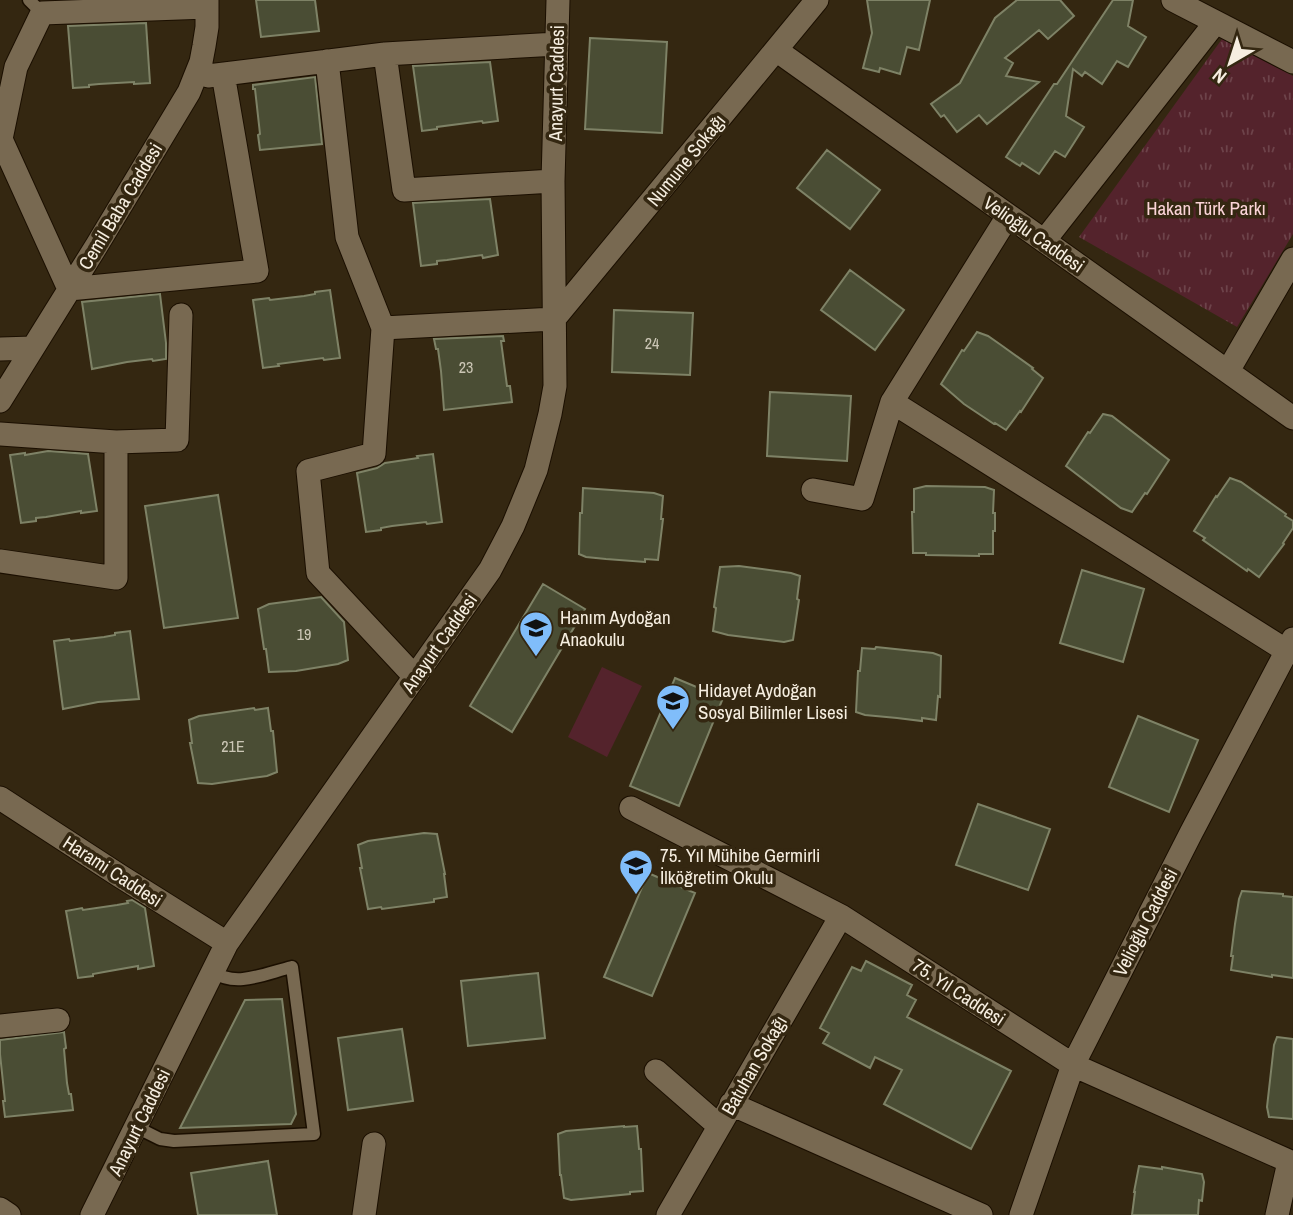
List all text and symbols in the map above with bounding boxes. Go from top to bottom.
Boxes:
street label: Anayurt Caddesi [542,25,570,142]
north arrow [1195,28,1265,98]
text: N [1207,63,1232,90]
street label: Numune Sokağı [641,108,731,212]
street label: Cemil Baba Caddesi [72,138,168,274]
street label: Velioğlu Caddesi [978,190,1090,278]
park label: Hakan Türk Parkı [1146,195,1266,221]
house number: 24 [645,332,659,354]
house number: 23 [459,356,473,378]
street label: Anayurt Caddesi [394,588,483,699]
place label: Hanım Aydoğan Anaokulu [559,604,671,652]
school or university icon: Hanım Aydoğan Anaokulu [517,609,555,658]
house number: 19 [297,623,311,645]
place label: Hidayet Aydoğan Sosyal Bilimler Lisesi [698,677,848,725]
school or university icon: Hidayet Aydoğan Sosyal Bilimler Lisesi [654,682,692,731]
house number: 21E [221,735,245,757]
street label: Harami Caddesi [58,829,168,913]
place label: 75. Yıl Mühibe Germirli İlköğretim Okulu [660,842,820,890]
school or university icon: 75. Yıl Mühibe Germirli İlköğretim Okulu [617,847,655,896]
street label: Velioğlu Caddesi [1107,864,1183,980]
street label: 75. Yıl Caddesi [908,952,1010,1032]
street label: Batuhan Sokağı [715,1010,793,1120]
street label: Anayurt Caddesi [101,1064,176,1181]

